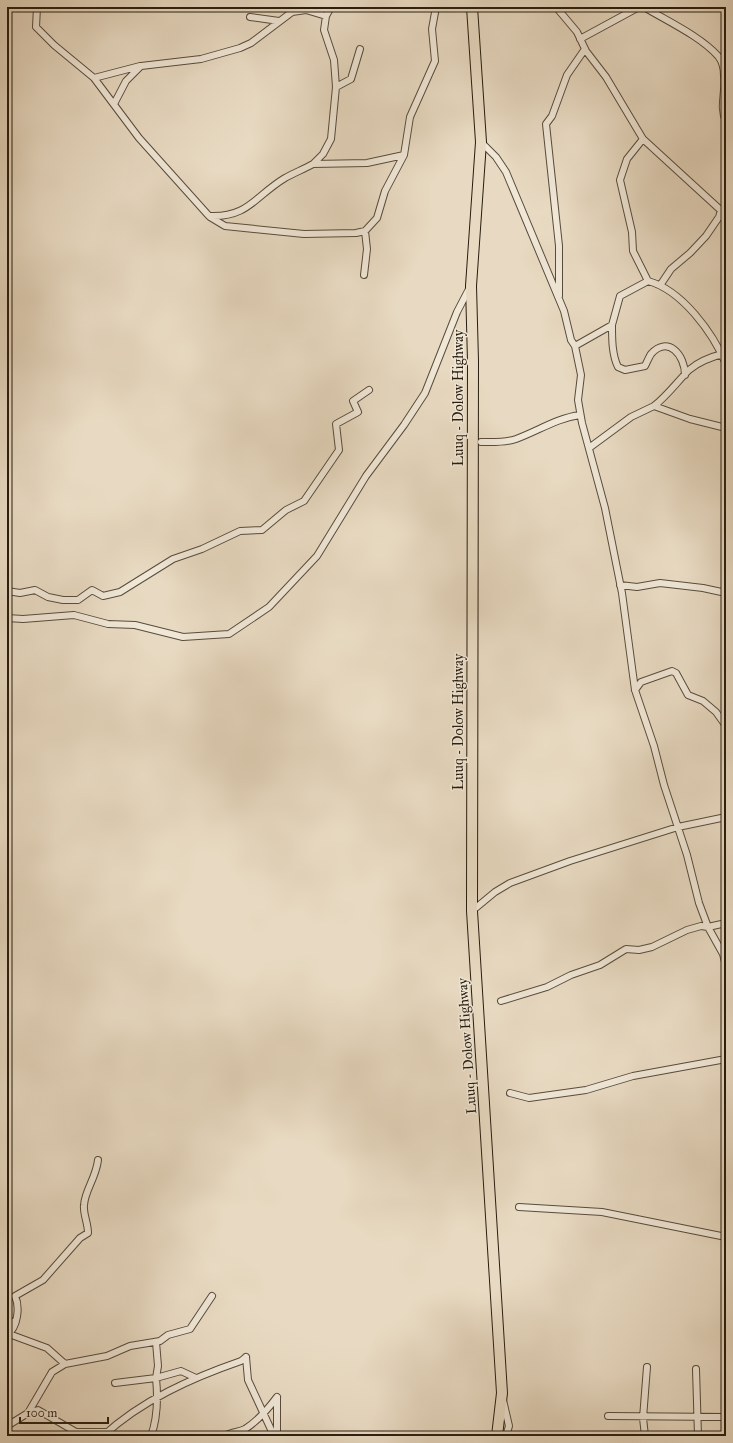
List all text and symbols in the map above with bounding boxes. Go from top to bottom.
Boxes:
street label: Luuq - Dolow Highway [450,329,468,466]
street label: Luuq - Dolow Highway [450,653,468,790]
street label: Luuq - Dolow Highway [454,977,481,1115]
scale bar [20,1399,108,1425]
text: 100 m [26,1406,57,1420]

